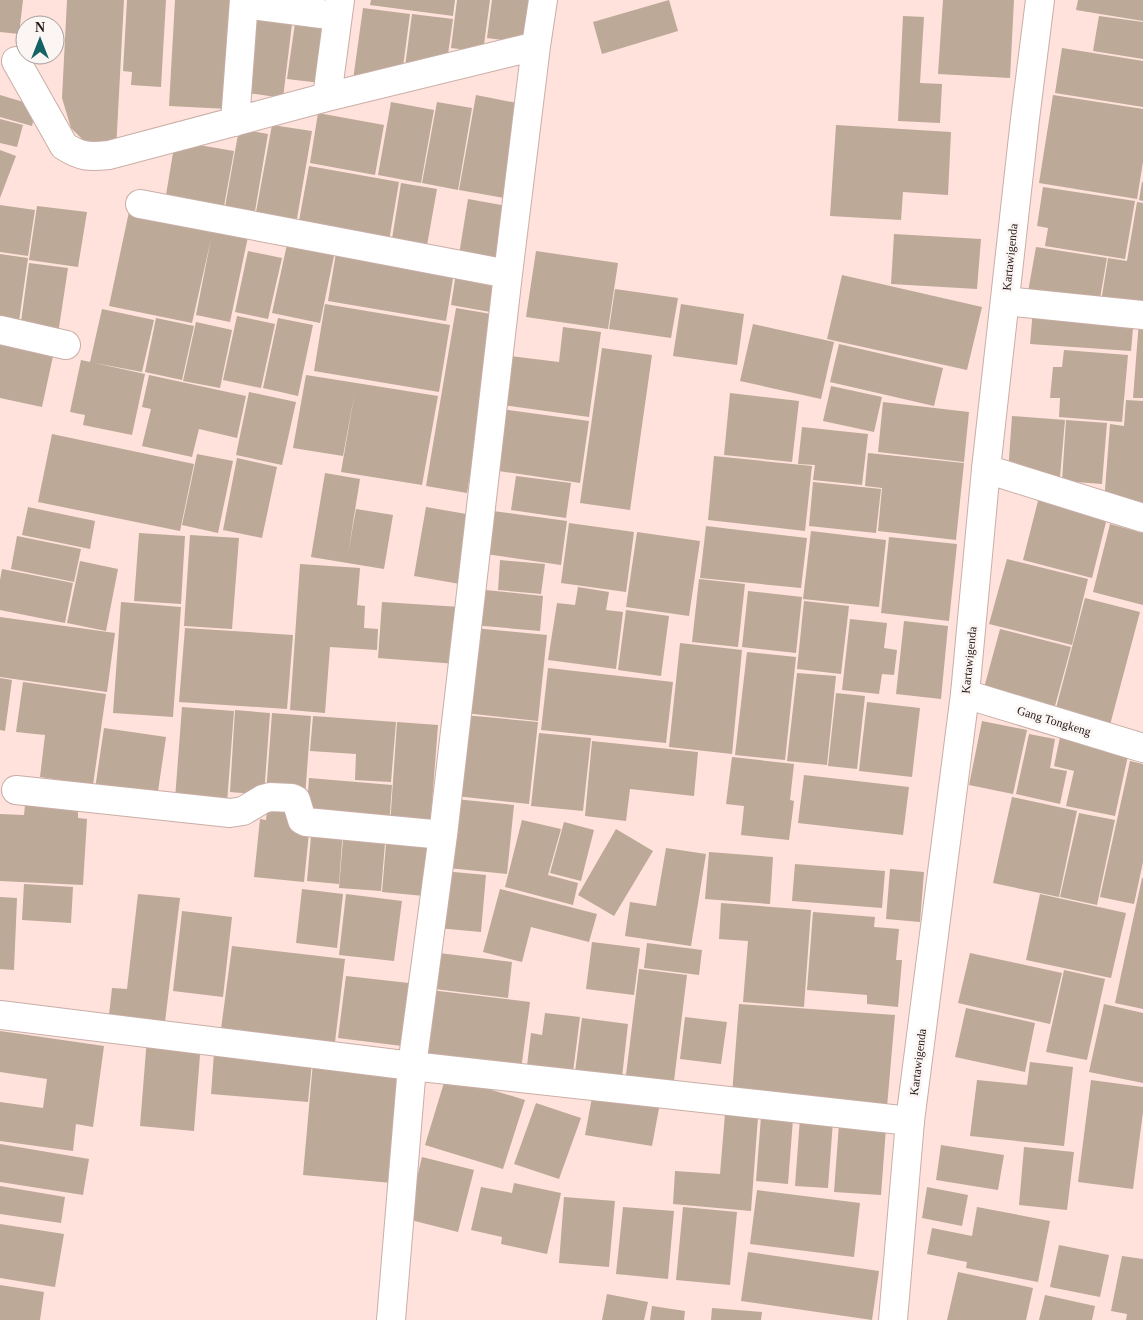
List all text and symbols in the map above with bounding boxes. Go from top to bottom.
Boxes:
north arrow [15,15,65,65]
text: N [35,20,45,35]
street label: Kartawigenda [1000,222,1021,291]
street label: Kartawigenda [959,625,980,694]
street label: Gang Tongkeng [1015,703,1093,739]
street label: Kartawigenda [907,1027,929,1096]

